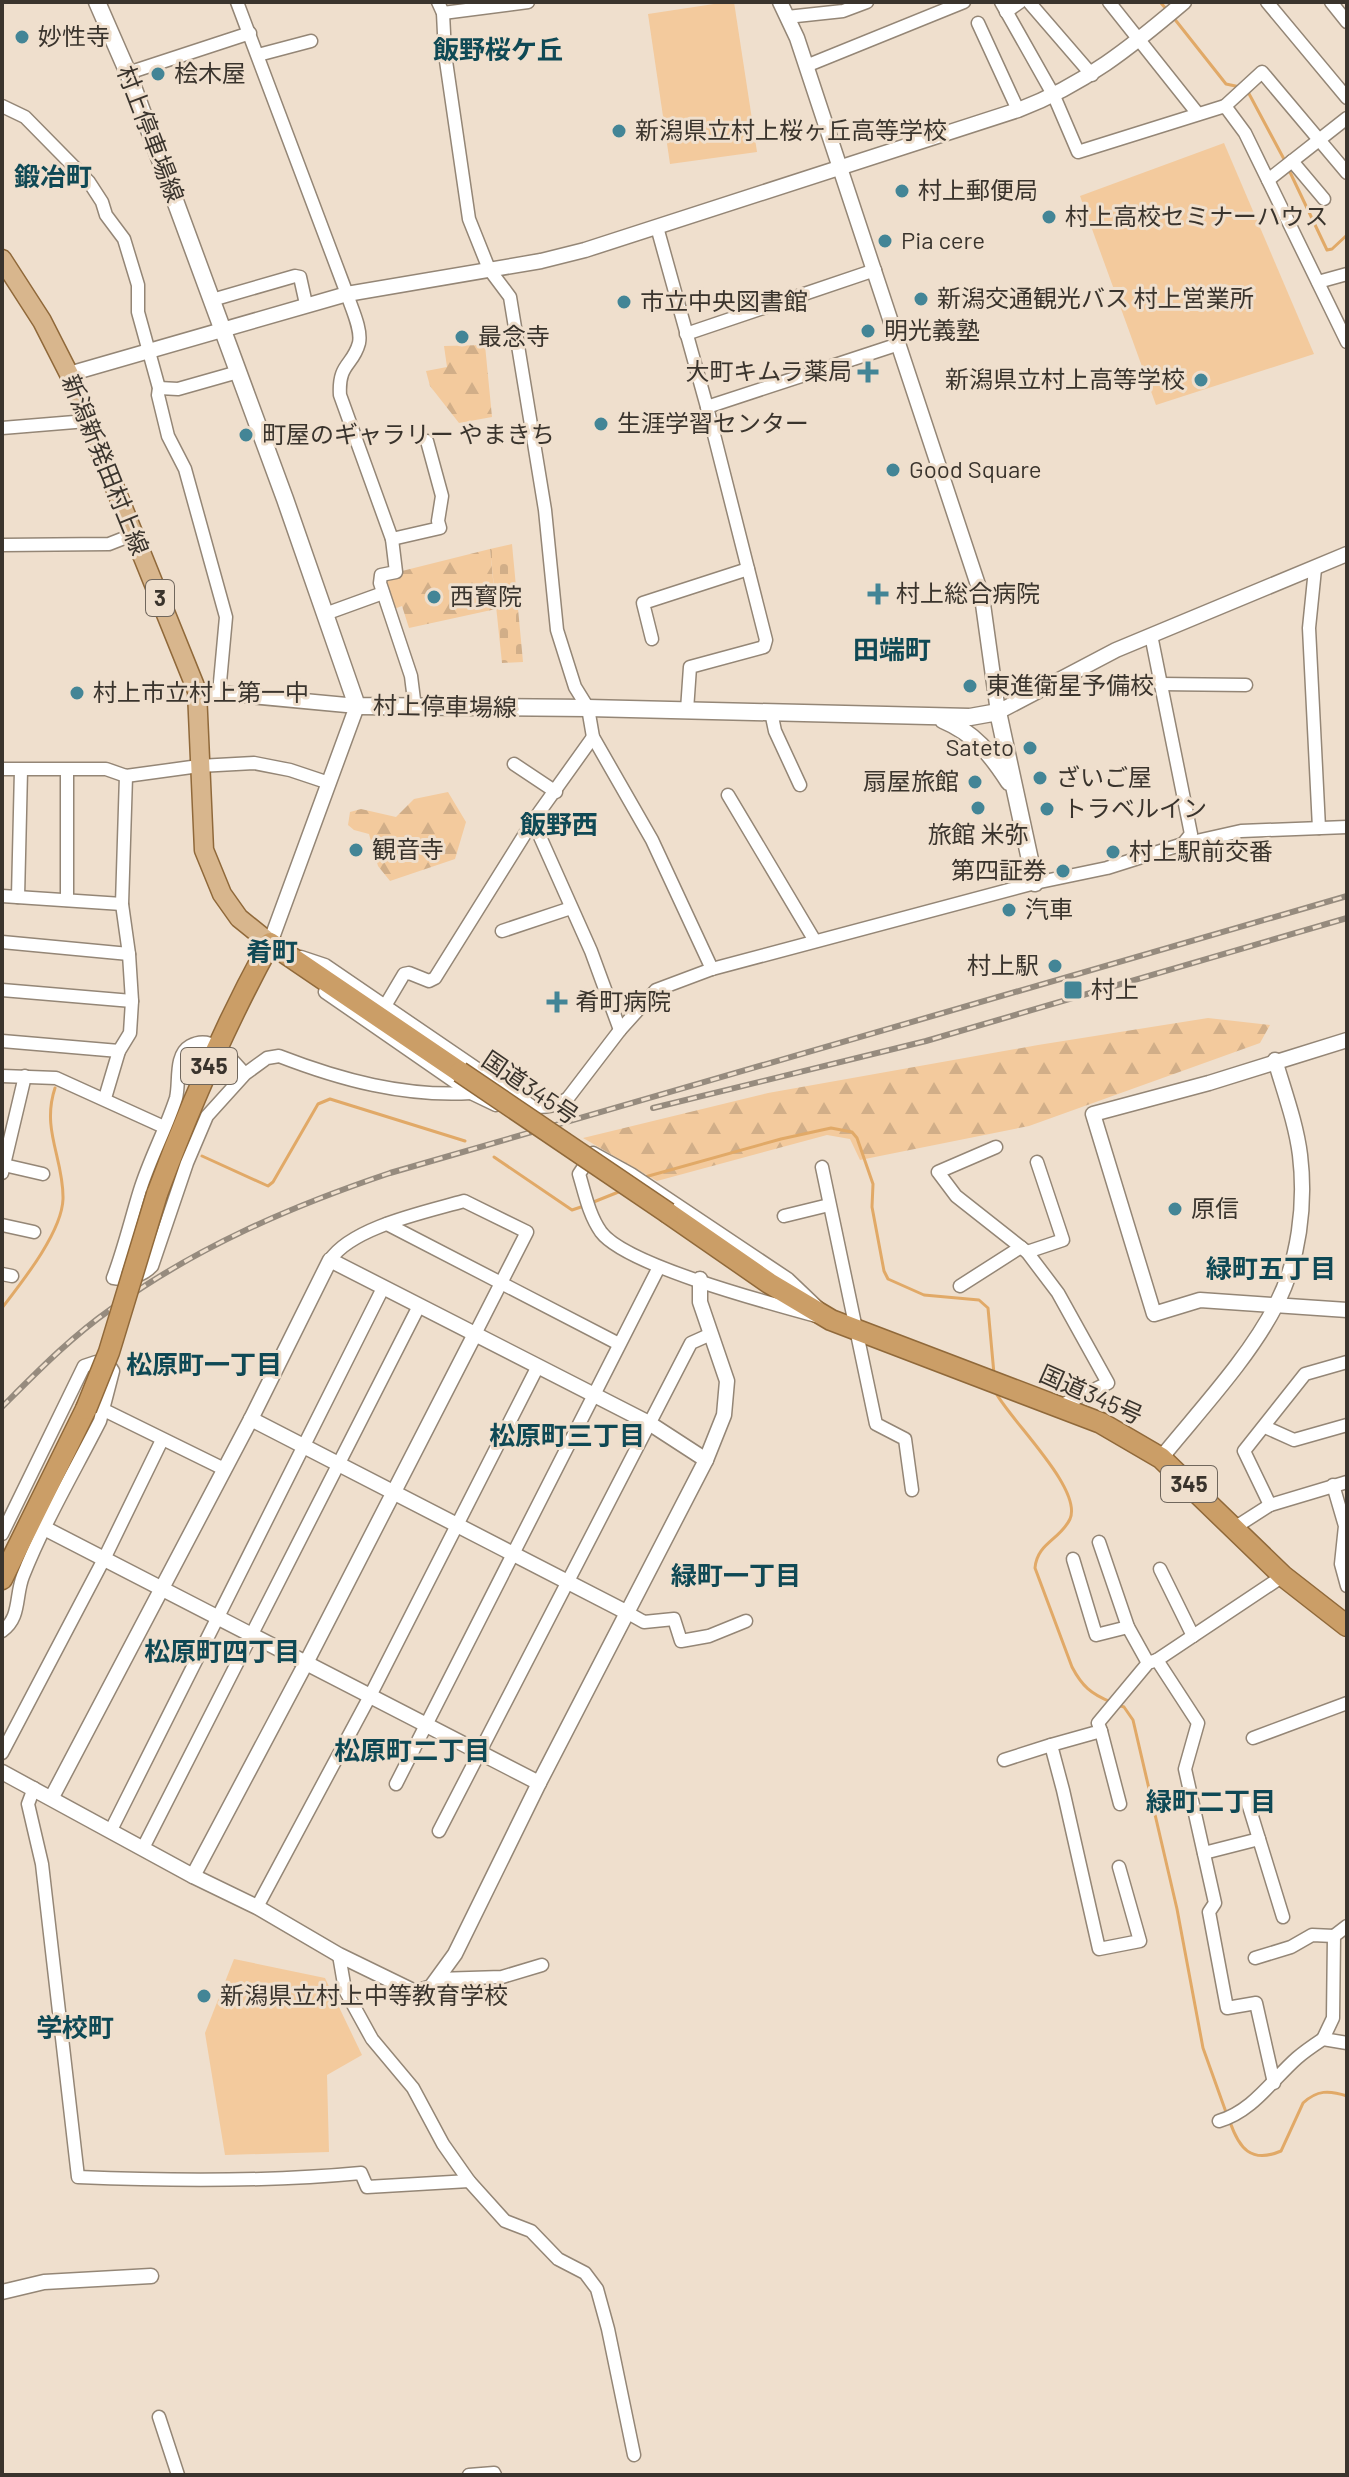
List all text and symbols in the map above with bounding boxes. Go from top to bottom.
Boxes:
place label: 妙性寺 [38,21,110,50]
marker: 妙性寺 [13,28,31,46]
district label: 飯野桜ケ丘 [433,33,563,64]
place label: 桧木屋 [174,58,246,87]
street label: 村上停車場線 [112,61,191,206]
marker: 桧木屋 [149,65,167,83]
place label: 新潟県立村上桜ヶ丘高等学校 [635,115,947,144]
marker: 新潟県立村上桜ヶ丘高等学校 [610,122,628,140]
district label: 鍛冶町 [14,160,92,191]
place label: 村上郵便局 [918,175,1038,204]
marker: 村上郵便局 [893,182,911,200]
place label: 村上高校セミナーハウス [1065,201,1329,230]
marker: 村上高校セミナーハウス [1040,208,1058,226]
place label: Pia cere [901,225,985,254]
marker: Pia cere [876,232,894,250]
place label: 新潟交通観光バス 村上営業所 [937,283,1254,312]
place label: 市立中央図書館 [640,286,808,315]
marker: 新潟交通観光バス 村上営業所 [912,290,930,308]
marker: 市立中央図書館 [615,293,633,311]
place label: 明光義塾 [884,315,980,344]
place label: 最念寺 [478,321,550,350]
marker: 明光義塾 [859,322,877,340]
marker: 最念寺 [453,328,471,346]
place label: 大町キムラ薬局 [685,356,852,385]
marker: 大町キムラ薬局 [859,363,877,381]
place label: 新潟県立村上高等学校 [945,364,1185,393]
street label: 新潟新発田村上線 [57,370,156,559]
marker: 新潟県立村上高等学校 [1192,371,1210,389]
place label: 生涯学習センター [617,408,809,437]
marker: 生涯学習センター [592,415,610,433]
place label: 町屋のギャラリー やまきち [262,419,555,448]
marker: 町屋のギャラリー やまきち [237,426,255,444]
place label: Good Square [909,454,1042,483]
marker: Good Square [884,461,902,479]
place label: 村上総合病院 [896,578,1040,607]
road number: 3 [146,580,174,616]
place label: 西寳院 [450,581,522,610]
marker: 村上総合病院 [867,583,889,605]
marker: 西寳院 [425,588,443,606]
district label: 田端町 [853,633,931,664]
place label: 東進衛星予備校 [986,670,1154,699]
place label: 村上市立村上第一中 [93,677,309,706]
marker: 東進衛星予備校 [961,677,979,695]
marker: 村上市立村上第一中 [68,684,86,702]
street label: 村上停車場線 [373,690,517,721]
place label: Sateto [945,732,1014,761]
marker: Sateto [1021,739,1039,757]
place label: ざいご屋 [1056,762,1152,791]
place label: 扇屋旅館 [863,766,959,795]
marker: ざいご屋 [1031,769,1049,787]
marker: 扇屋旅館 [966,773,984,791]
place label: トラベルイン [1063,793,1207,822]
marker: 旅館 米弥 [969,799,987,817]
marker: トラベルイン [1038,800,1056,818]
district label: 飯野西 [520,808,598,839]
place label: 旅館 米弥 [928,819,1028,848]
place label: 観音寺 [372,834,444,863]
place label: 村上駅前交番 [1129,836,1273,865]
marker: 観音寺 [347,841,365,859]
marker: 村上駅前交番 [1104,843,1122,861]
place label: 第四証券 [951,855,1047,884]
marker: 第四証券 [1054,862,1072,880]
place label: 汽車 [1025,894,1073,923]
marker: 汽車 [1000,901,1018,919]
district label: 肴町 [246,935,298,966]
place label: 村上駅 [967,950,1039,979]
marker: 村上駅 [1046,957,1064,975]
place label: 村上 [1091,974,1139,1003]
marker: 村上 [1062,979,1084,1001]
place label: 肴町病院 [575,986,671,1015]
marker: 肴町病院 [546,991,568,1013]
street label: 国道345号 [477,1044,585,1130]
road number: 345 [181,1048,237,1084]
place label: 原信 [1191,1193,1239,1222]
marker: 原信 [1166,1200,1184,1218]
district label: 緑町五丁目 [1206,1252,1336,1283]
district label: 松原町一丁目 [126,1348,282,1379]
street label: 国道345号 [1036,1358,1148,1429]
district label: 松原町三丁目 [489,1419,645,1450]
road number: 345 [1161,1466,1217,1502]
district label: 緑町一丁目 [671,1559,801,1590]
district label: 松原町四丁目 [144,1635,300,1666]
district label: 松原町二丁目 [334,1734,490,1765]
district label: 緑町二丁目 [1146,1785,1276,1816]
place label: 新潟県立村上中等教育学校 [220,1980,508,2009]
marker: 新潟県立村上中等教育学校 [195,1987,213,2005]
district label: 学校町 [36,2011,114,2042]

